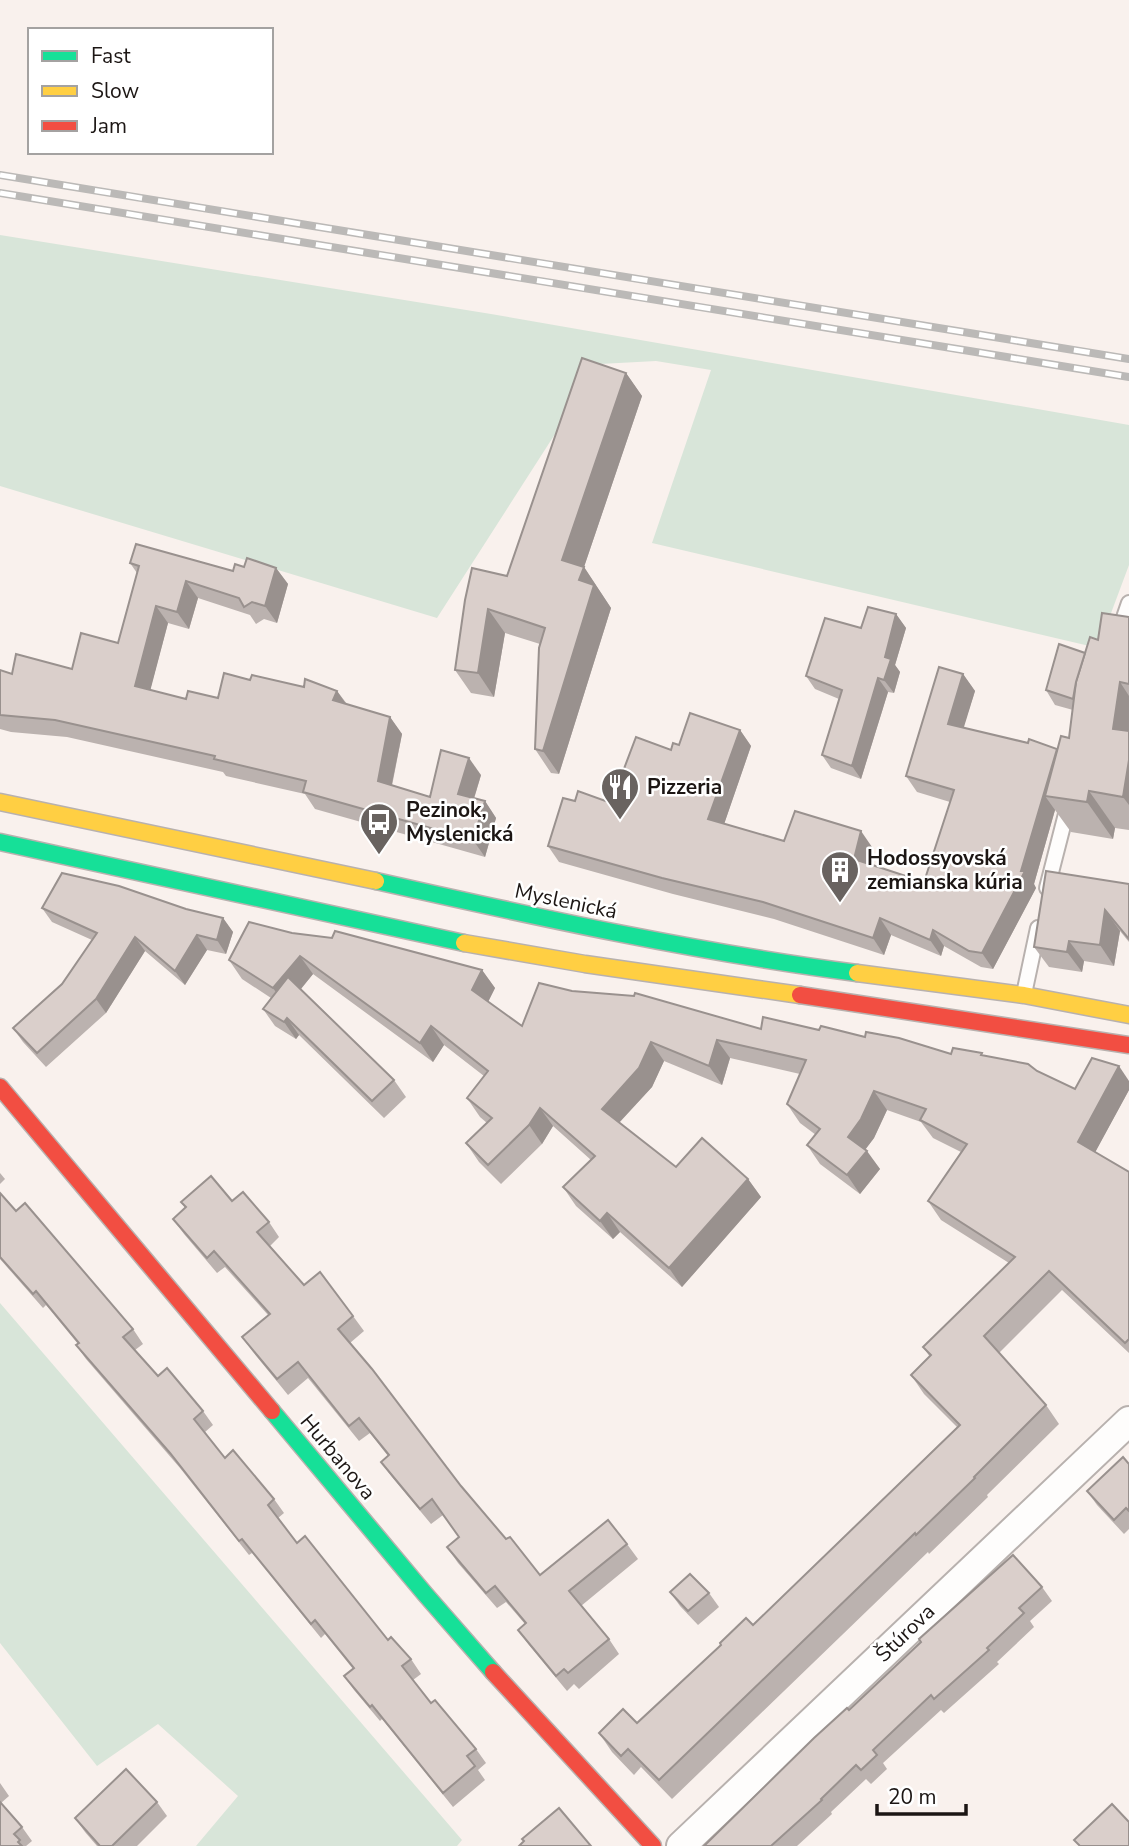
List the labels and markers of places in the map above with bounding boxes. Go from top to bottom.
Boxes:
restaurant icon: Pizzeria [599,766,641,821]
place label: Pizzeria [647,773,722,801]
place label: Pezinok, Myslenická [406,796,513,848]
bus stop icon: Pezinok, Myslenická [358,801,400,856]
place label: Hodossyovská zemianska kúria [867,844,1023,896]
building icon: Hodossyovská zemianska kúria [819,849,861,904]

